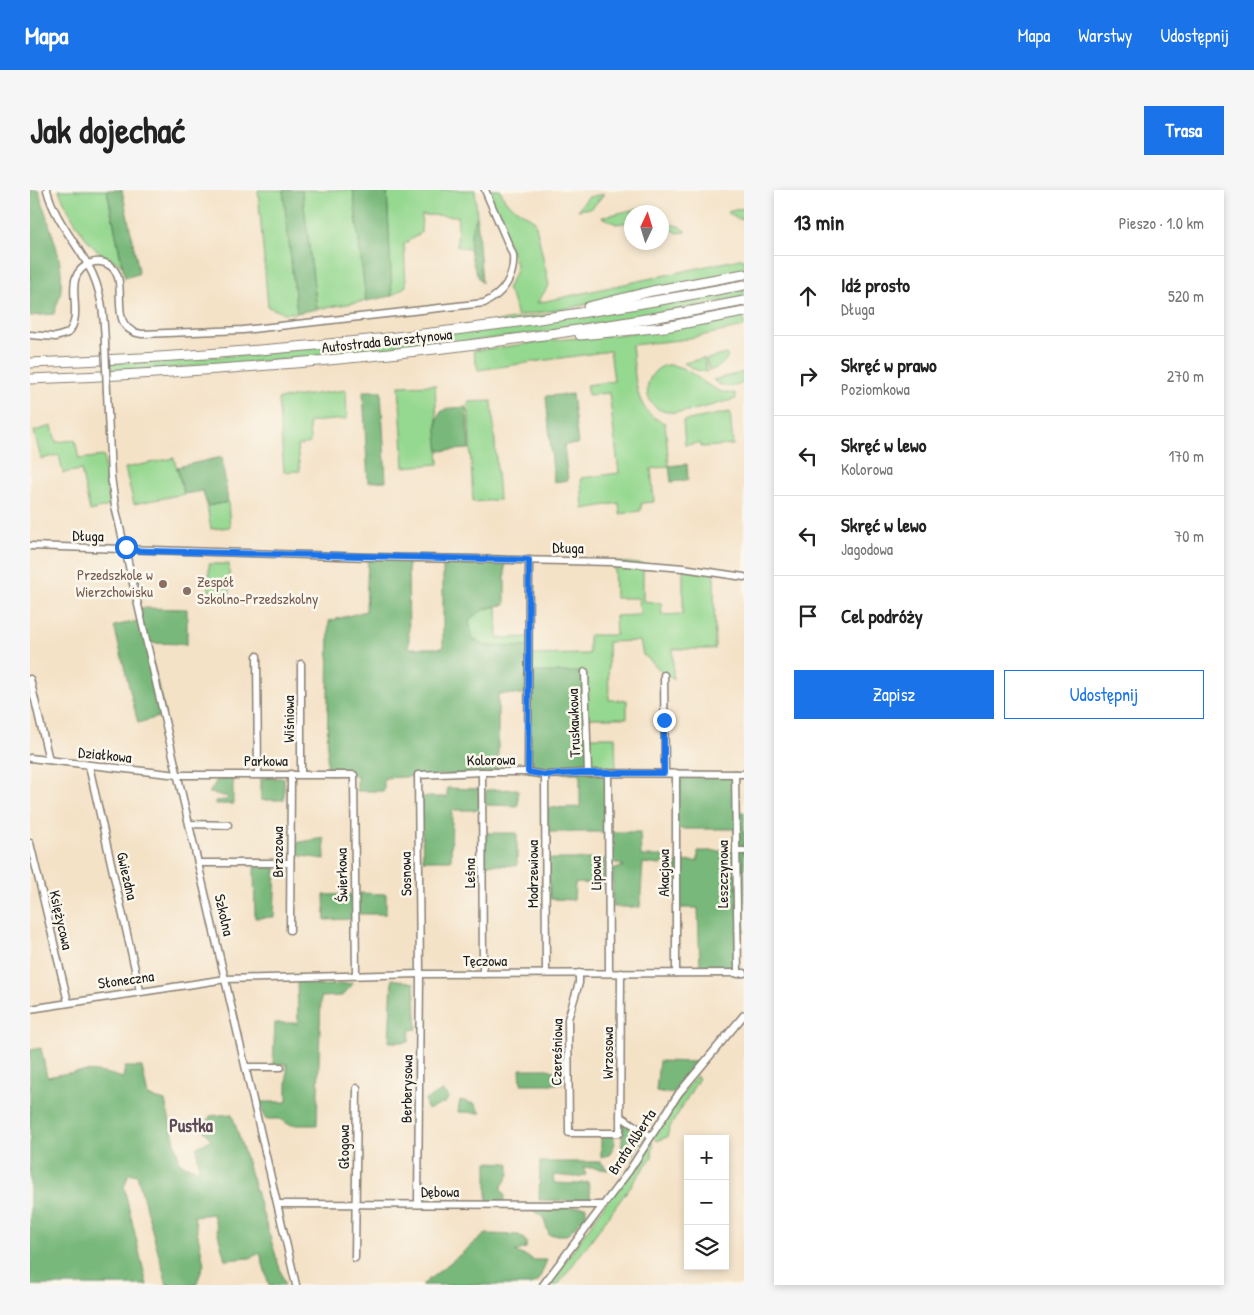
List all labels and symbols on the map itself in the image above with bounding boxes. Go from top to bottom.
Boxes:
north arrow [624,205,669,250]
street label: Autostrada Bursztynowa [321,323,453,358]
street label: Długa [72,524,104,547]
route start [115,536,138,559]
street label: Długa [552,537,584,558]
place label: Przedszkole w Wierzchowisku [76,564,153,602]
place label: Zespół Szkolno-Przedszkolny [197,571,318,609]
marker: Przedszkole w Wierzchowisku [157,578,169,590]
marker: Zespół Szkolno-Przedszkolny [181,585,193,597]
street label: Truskawkowa [562,688,585,758]
street label: Wiśniowa [278,695,299,743]
route end [653,709,676,732]
street label: Działkowa [77,741,133,768]
street label: Kolorowa [467,749,516,770]
street label: Parkowa [244,750,288,771]
street label: Brzozowa [267,826,288,878]
street label: Modrzewiowa [522,840,543,908]
street label: Leszczynowa [712,840,733,908]
street label: Świerkowa [331,848,352,902]
street label: Akacjowa [653,849,674,897]
street label: Gwiezdna [112,850,143,902]
street label: Sosnowa [395,852,416,896]
street label: Lipowa [585,856,606,890]
street label: Leśna [459,858,480,888]
street label: Księżycowa [44,888,79,952]
street label: Szkolna [210,892,239,938]
street label: Tęczowa [463,950,507,971]
street label: Słoneczna [97,965,155,994]
street label: Czereśniowa [545,1018,568,1086]
street label: Wrzosowa [597,1027,618,1079]
street label: Berberysowa [395,1055,418,1123]
street label: Brata Alberta [603,1105,661,1178]
district label: Pustka [169,1113,214,1138]
street label: Głogowa [333,1125,354,1169]
street label: Dębowa [421,1181,459,1202]

